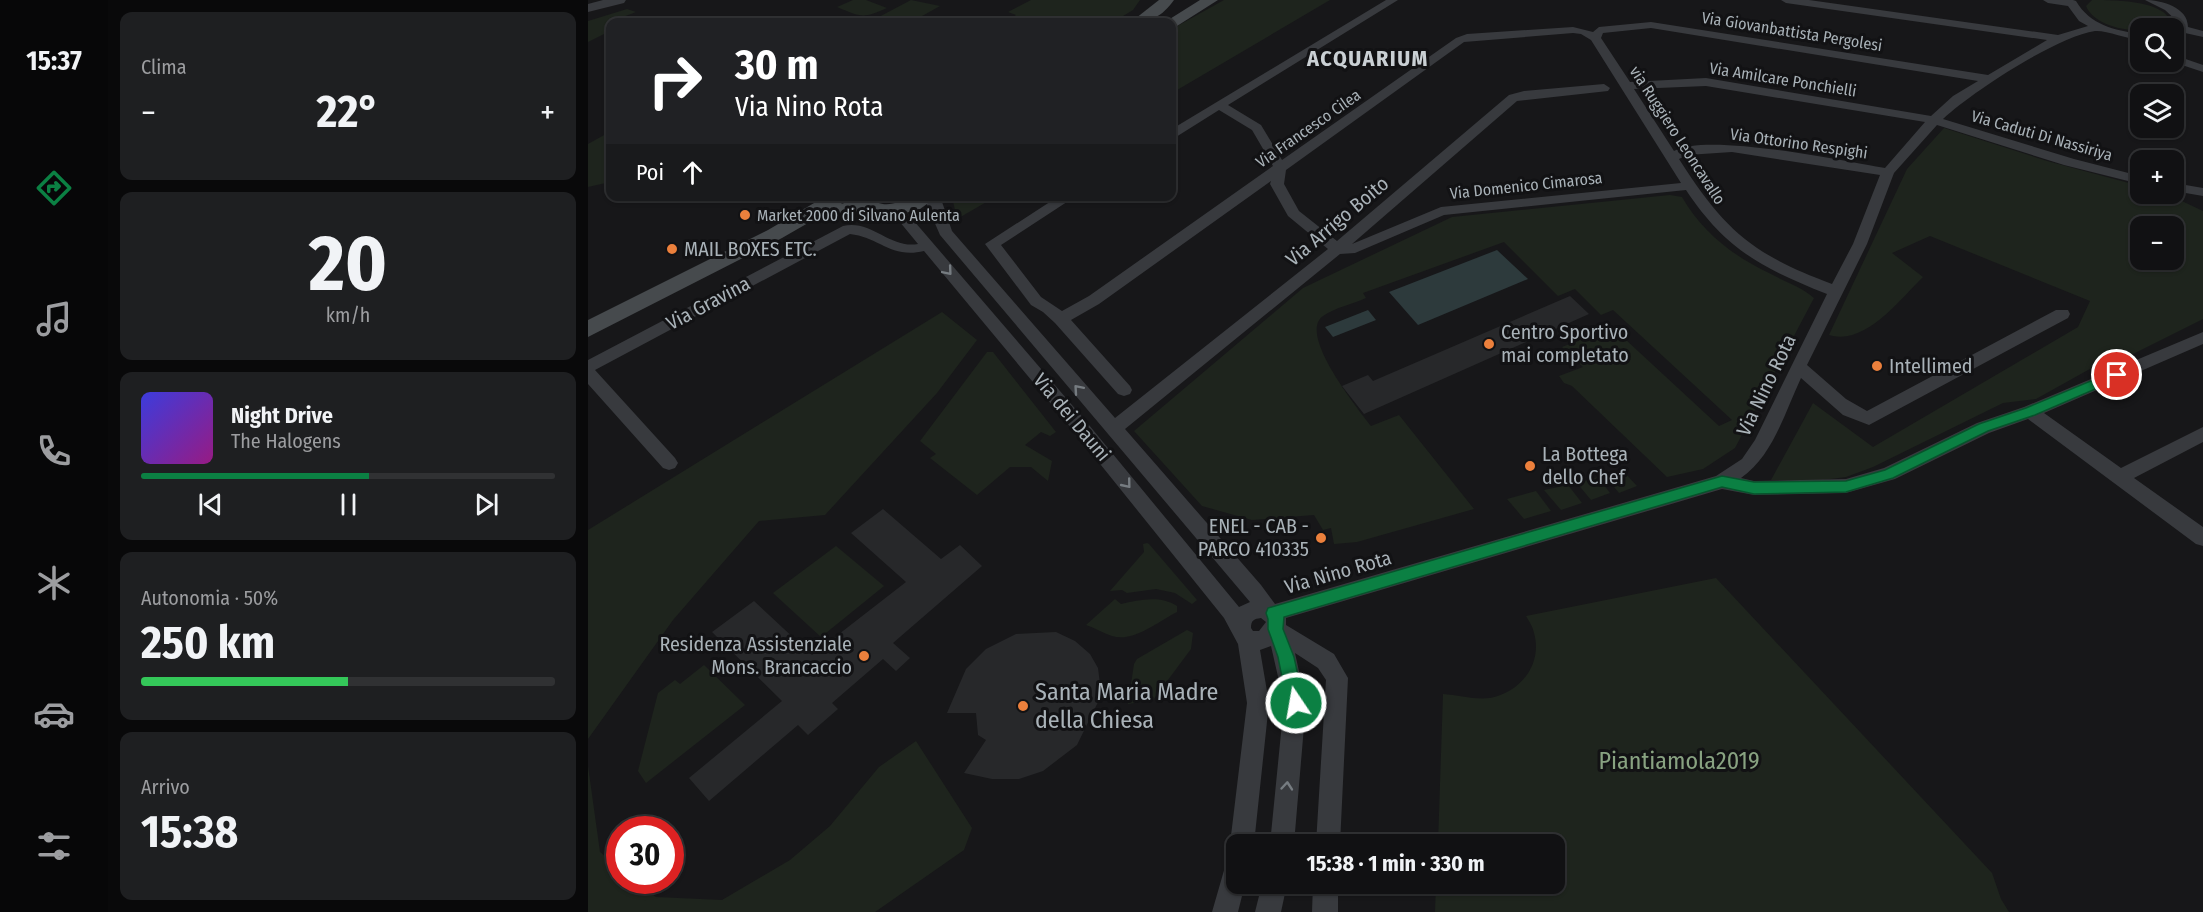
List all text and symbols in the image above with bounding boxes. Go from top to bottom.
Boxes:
street label: Via Giovanbattista Pergolesi [1700,8,1884,55]
map controls [2130,18,2184,270]
button: search [2130,18,2184,72]
text: 30 m [735,40,819,90]
icon: right [636,42,714,120]
text: 15:37 [26,45,82,77]
district label: ACQUARIUM [1306,45,1429,72]
text: Clima [141,55,186,79]
street label: Via Amilcare Ponchielli [1708,59,1858,100]
street label: via Ruggiero Leoncavallo [1626,62,1729,208]
button: layers [2130,84,2184,138]
text: 22° [317,85,379,139]
street label: Via Francesco Cilea [1252,85,1364,172]
text: Via Nino Rota [735,91,883,123]
text: − [141,93,156,133]
text: + [540,93,555,133]
street label: Via Caduti Di Nassiriya [1969,106,2115,165]
street label: Via Ottorino Respighi [1729,124,1869,163]
button: + [2130,150,2184,204]
icon: ahead [676,156,709,189]
text: Poi [636,159,664,186]
icon: directions [33,167,75,209]
street label: Via Domenico Cimarosa [1449,168,1603,203]
street label: Via Arrigo Boito [1281,171,1393,271]
place label: Market 2000 di Silvano Aulenta [757,206,960,225]
marker: Market 2000 di Silvano Aulenta [738,208,752,222]
button: − [2130,216,2184,270]
text: 20 [309,217,387,311]
place label: MAIL BOXES ETC. [684,237,817,261]
marker: MAIL BOXES ETC. [665,242,679,256]
one-way arrow [941,264,952,275]
street label: Via Gravina [662,271,754,335]
icon: music [33,298,75,340]
text: km/h [326,303,370,327]
place label: Centro Sportivo mai completato [1501,320,1629,367]
street label: Via Nino Rota [1731,330,1801,440]
marker: Centro Sportivo mai completato [1482,337,1496,351]
pin [2091,349,2142,400]
place label: Intellimed [1889,354,1972,378]
icon: arrive [2100,358,2133,391]
marker: Intellimed [1870,359,1884,373]
street label: Via dei Dauni [1028,368,1116,466]
one-way arrow [1075,385,1086,396]
text: Night Drive [231,402,333,429]
text: The Halogens [231,429,341,453]
icon: phone [33,430,75,472]
place label: La Bottega dello Chef [1542,442,1628,489]
marker: La Bottega dello Chef [1523,459,1537,473]
one-way arrow [1120,478,1131,489]
icon: previous [194,488,227,521]
icon: pause [332,488,365,521]
icon: next [470,488,503,521]
place label: ENEL - CAB - PARCO 410335 [1198,514,1309,561]
marker: ENEL - CAB - PARCO 410335 [1314,531,1328,545]
street label: Via Nino Rota [1282,545,1394,599]
icon: climate [33,562,75,604]
text: Autonomia · 50% [141,586,278,610]
text: 250 km [141,616,275,670]
place label: Residenza Assistenziale Mons. Brancaccio [659,632,852,679]
marker: Residenza Assistenziale Mons. Brancaccio [857,649,871,663]
position arrow [1264,671,1328,735]
place label: Santa Maria Madre della Chiesa [1035,678,1218,734]
icon: car [33,693,75,735]
marker: Santa Maria Madre della Chiesa [1016,699,1030,713]
park label: Piantiamola2019 [1598,747,1760,775]
text: Arrivo [141,775,190,799]
one-way arrow [1280,782,1293,791]
text: 15:38 [141,805,238,859]
speed limit sign: 30 [606,816,684,894]
icon: filters [33,825,75,867]
text: 15:38 · 1 min · 330 m [1307,850,1484,877]

